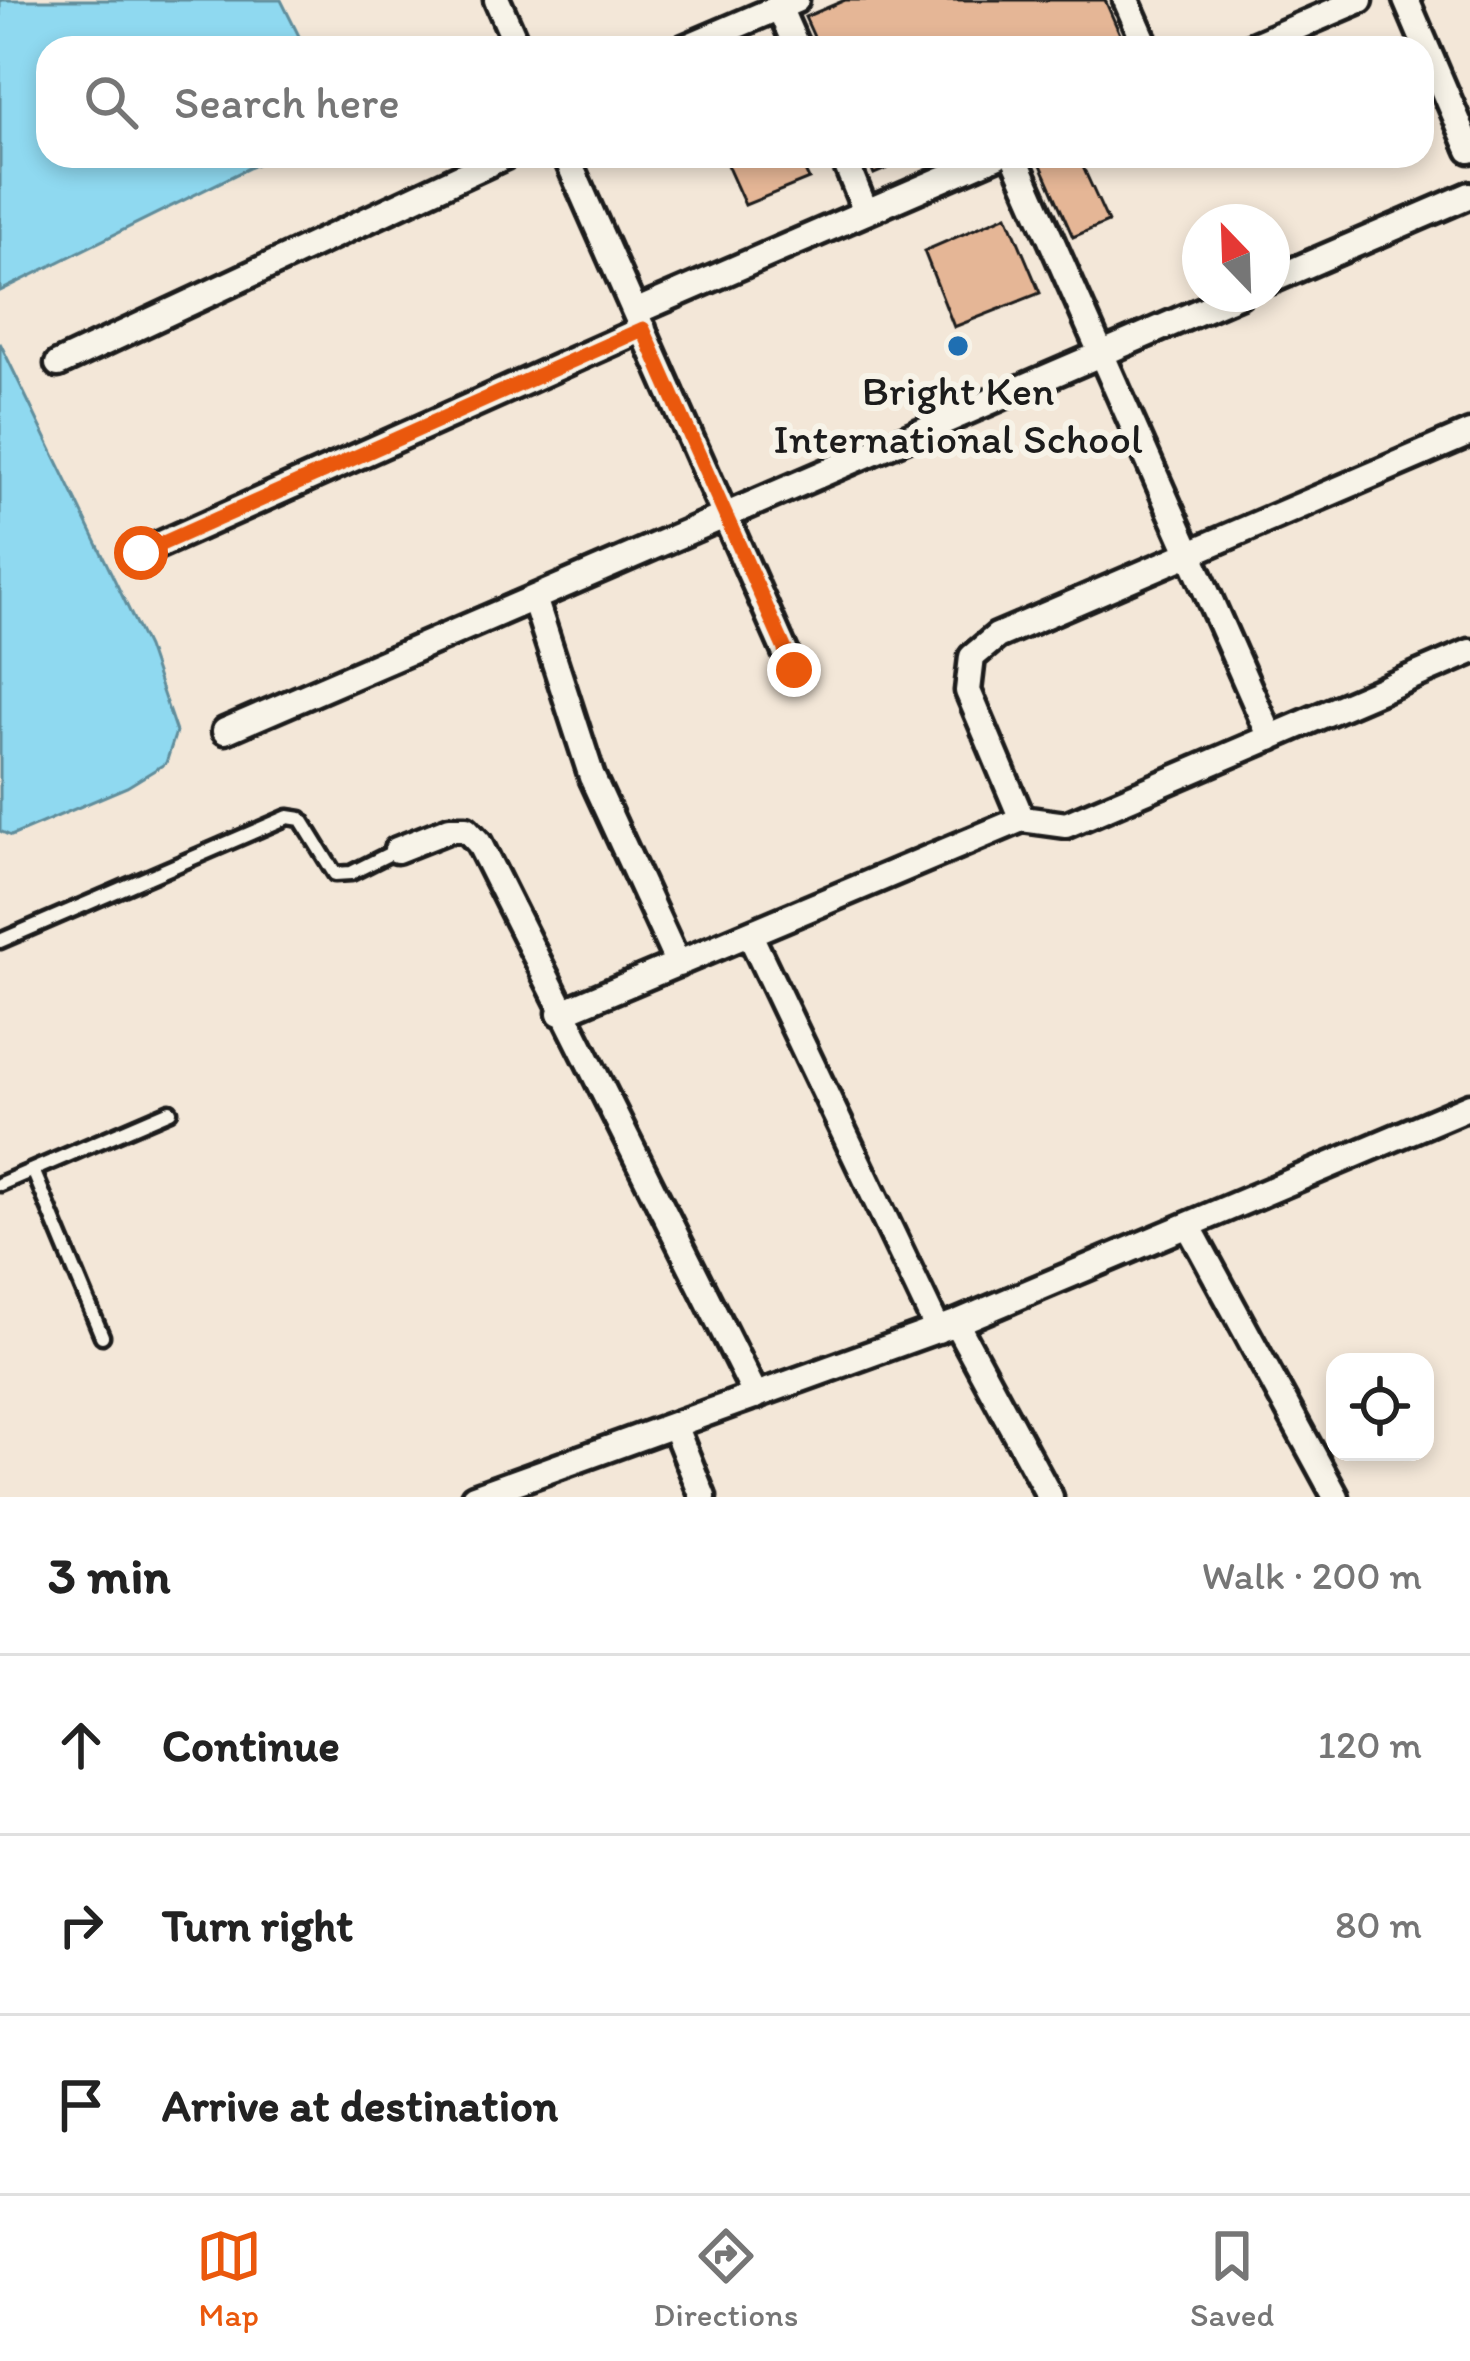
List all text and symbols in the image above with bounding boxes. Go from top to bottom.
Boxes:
search box [36,36,1434,168]
icon: search [78,69,144,135]
text: Search here [174,75,400,129]
north arrow [1182,204,1290,312]
marker: Bright Ken International School [945,333,971,359]
place label: Bright Ken International School [773,365,1143,464]
route start [114,526,168,580]
route end [767,643,821,697]
map controls [1326,1353,1434,1461]
button: locate [1326,1353,1434,1461]
text: 3 min [48,1545,170,1606]
text: Walk · 200 m [1202,1552,1422,1599]
icon: ahead [48,1712,114,1778]
text: Continue [162,1718,340,1772]
text: 120 m [1318,1721,1422,1768]
icon: right [48,1892,114,1958]
text: Turn right [162,1898,353,1952]
text: 80 m [1335,1901,1422,1948]
icon: arrive [48,2072,114,2138]
text: Arrive at destination [162,2078,558,2132]
tab: Map [196,2223,262,2334]
tab: Directions [653,2223,798,2334]
tab: Saved [1190,2223,1274,2334]

